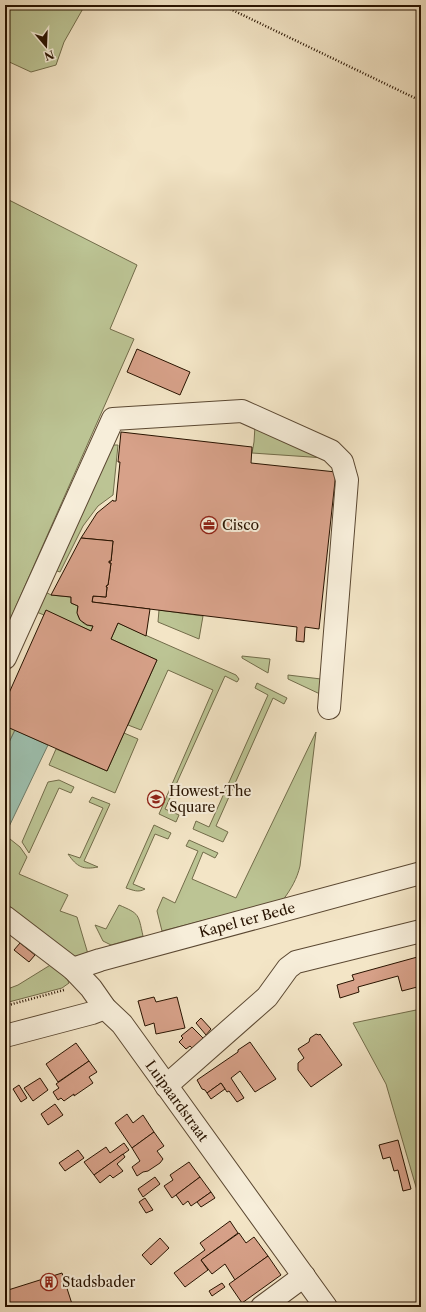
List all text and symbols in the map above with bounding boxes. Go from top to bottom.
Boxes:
north arrow [26,26,66,66]
text: N [42,47,56,64]
office icon: Cisco [199,515,219,535]
place label: Cisco [222,516,259,534]
place label: Howest-The Square [169,782,251,816]
school or university icon: Howest-The Square [146,789,166,809]
street label: Kapel ter Bede [197,898,297,941]
street label: Luipaardstraat [141,1057,213,1145]
building icon: Stadsbader [39,1272,59,1292]
place label: Stadsbader [62,1273,136,1291]

